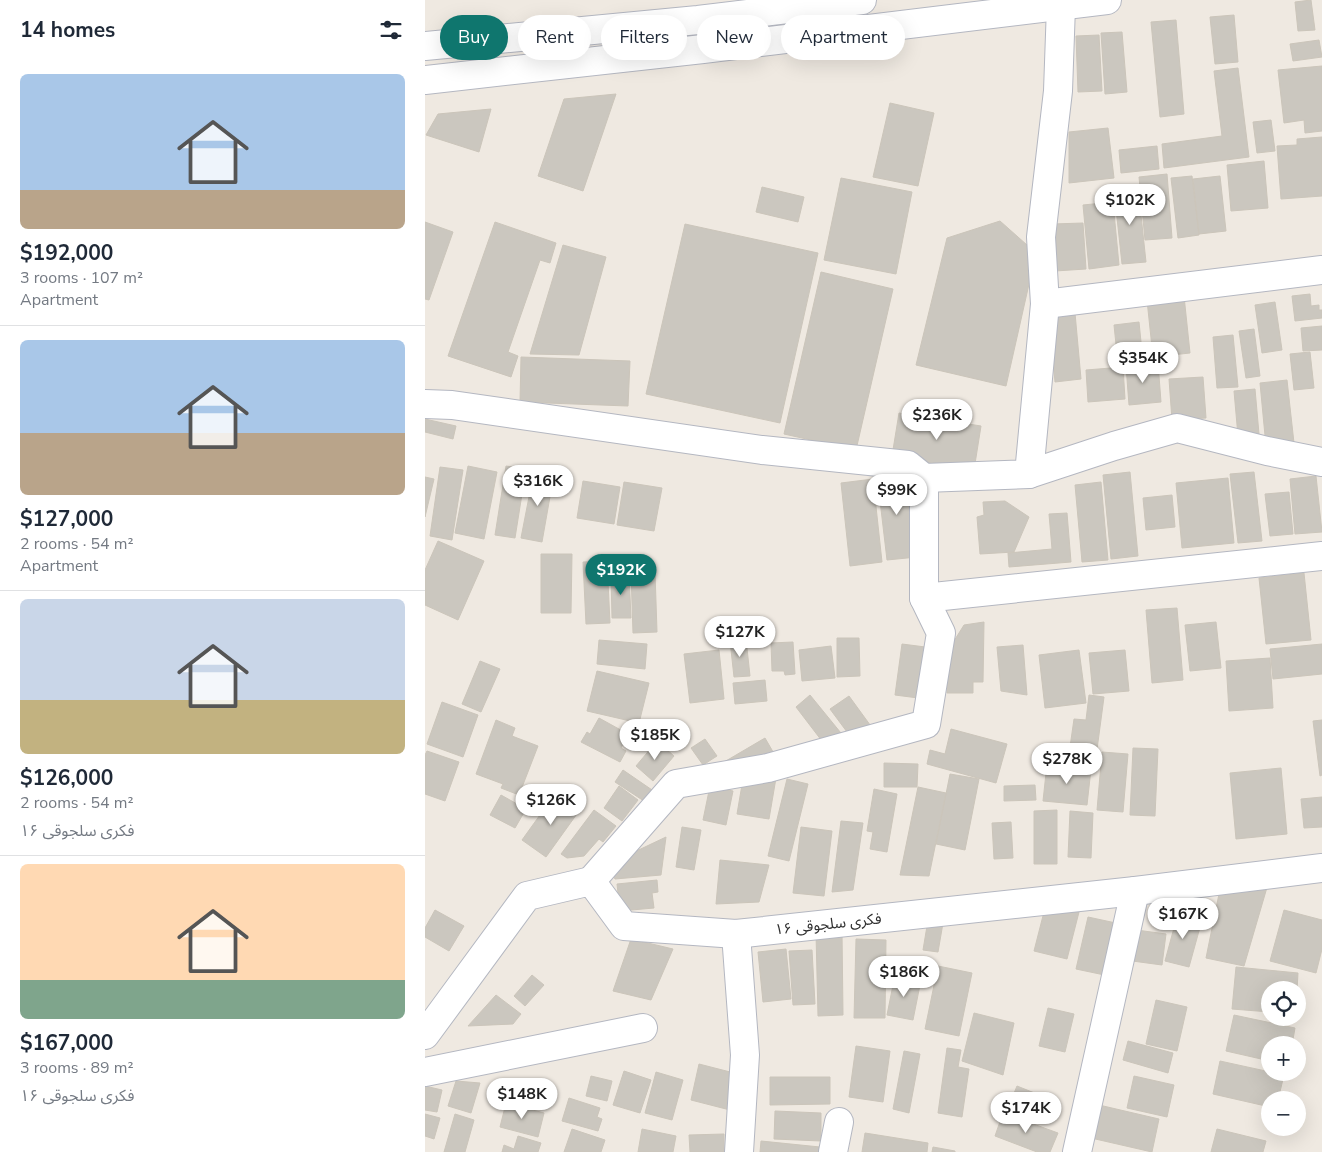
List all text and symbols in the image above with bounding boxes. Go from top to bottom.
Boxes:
chip: Buy [440,15,508,60]
chip: Rent [518,15,591,60]
chip: Filters [601,15,687,60]
chip: New [697,15,771,60]
chip: Apartment [781,15,905,60]
text: 14 homes [20,16,115,44]
icon: filters [377,16,405,44]
icon: home [168,107,258,197]
pin: $102K [1095,184,1165,226]
text: $102K [1105,189,1155,211]
text: $192,000 [20,239,113,267]
text: 3 rooms · 107 m² [20,267,143,289]
text: Apartment [20,289,98,311]
pin: $354K [1108,342,1178,384]
text: $354K [1118,347,1168,369]
icon: home [168,372,258,462]
pin: $236K [902,398,972,441]
text: $236K [912,404,962,426]
pin: $316K [503,464,573,507]
text: $316K [513,470,563,492]
pin: $99K [867,474,927,516]
text: $99K [877,479,917,501]
text: $127,000 [20,505,113,533]
text: 2 rooms · 54 m² [20,533,133,555]
pin: $192K [586,554,656,596]
text: Apartment [20,555,98,577]
text: $192K [596,559,646,581]
pin: $127K [705,616,775,658]
text: $127K [715,621,765,643]
icon: home [168,631,258,721]
pin: $185K [620,718,690,761]
text: $185K [630,724,680,746]
pin: $278K [1032,742,1102,785]
text: $278K [1042,748,1092,770]
text: $126,000 [20,764,113,792]
pin: $126K [516,784,586,826]
text: $126K [526,789,576,811]
text: 2 rooms · 54 m² [20,792,133,814]
text: فکری سلجوقی ۱۶ [20,820,134,842]
icon: home [168,896,258,986]
pin: $167K [1148,898,1218,940]
text: $167K [1158,903,1208,925]
street label: فکری سلجوقی ۱۶ [774,908,883,940]
pin: $186K [869,956,939,998]
text: $186K [879,961,929,983]
map controls [1261,981,1306,1136]
button: locate [1261,981,1306,1026]
text: $167,000 [20,1029,113,1057]
button: + [1261,1036,1306,1081]
text: 3 rooms · 89 m² [20,1057,133,1079]
pin: $148K [487,1078,557,1120]
text: $148K [497,1083,547,1105]
text: فکری سلجوقی ۱۶ [20,1085,134,1107]
button: − [1261,1091,1306,1136]
pin: $174K [991,1092,1061,1134]
text: $174K [1001,1097,1051,1119]

